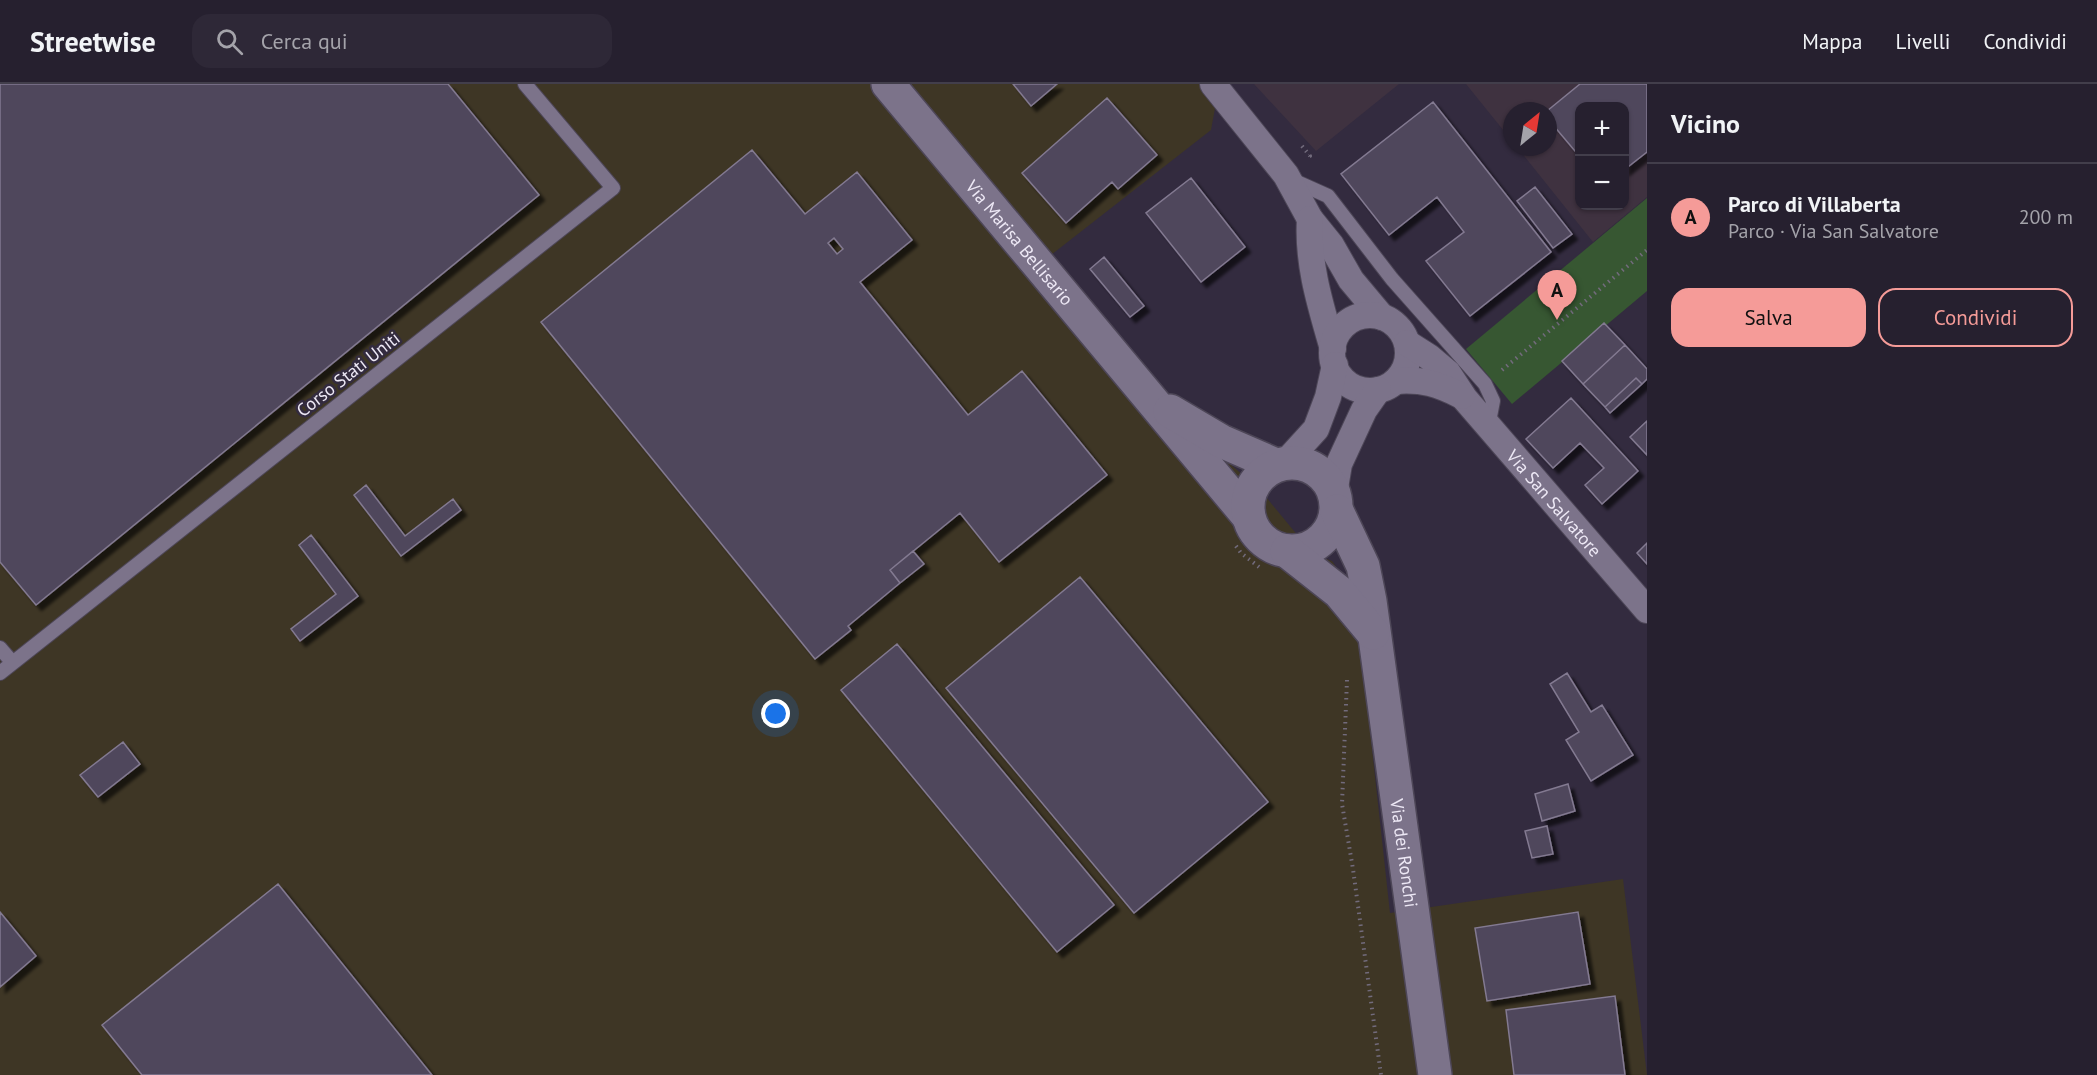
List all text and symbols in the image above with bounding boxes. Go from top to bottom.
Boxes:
search box [192,14,612,68]
text: Streetwise [30,23,156,60]
icon: search [213,25,246,58]
text: Cerca qui [261,27,348,55]
text: Mappa [1802,28,1862,55]
text: Livelli [1895,28,1950,55]
text: Condividi [1983,28,2067,55]
north arrow [1503,102,1557,156]
map controls [1575,102,1629,210]
button: + [1575,102,1629,156]
text: Vicino [1671,107,1740,140]
button: − [1575,156,1629,210]
street label: Via Marisa Bellisario [960,174,1079,310]
text: Parco di Villaberta [1728,190,1901,218]
text: A [1684,204,1697,230]
text: 200 m [2019,204,2073,230]
text: Parco · Via San Salvatore [1728,218,1939,244]
pin: A [1538,270,1576,320]
button: Salva [1671,288,1866,347]
button: Condividi [1878,288,2073,347]
street label: Corso Stati Uniti [292,326,404,422]
street label: Via San Salvatore [1501,444,1607,561]
your location [761,699,790,728]
street label: Via dei Ronchi [1386,796,1423,909]

